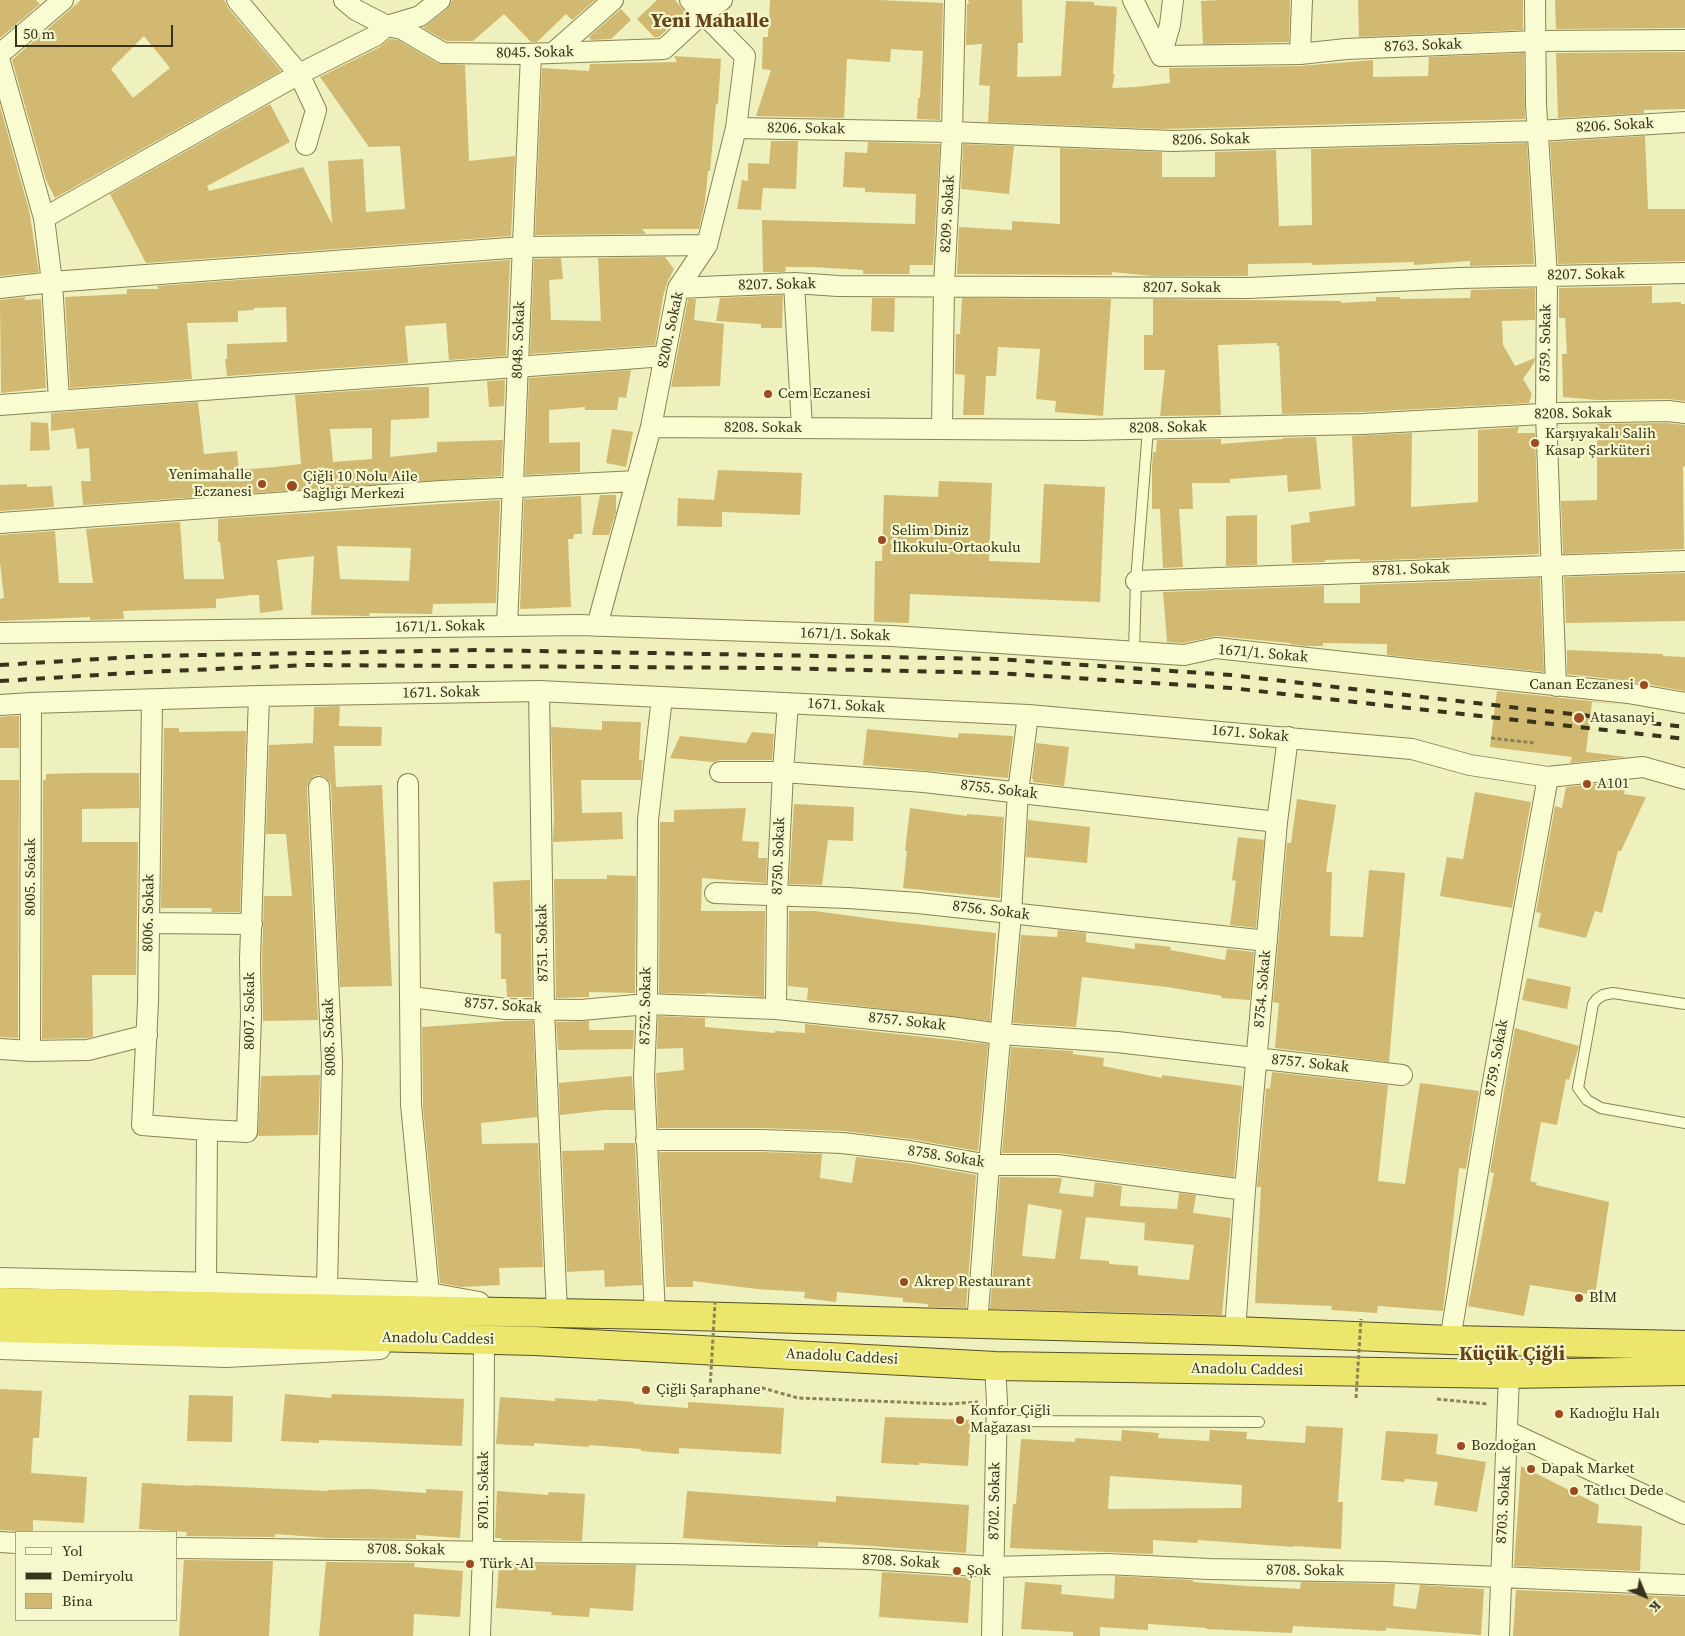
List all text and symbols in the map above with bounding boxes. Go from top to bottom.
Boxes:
district label: Yeni Mahalle [651,10,769,34]
scale bar [18,15,175,47]
text: 50 m [23,23,55,44]
street label: 8763. Sokak [1384,36,1462,56]
street label: 8045. Sokak [496,43,574,63]
street label: 8206. Sokak [1576,115,1654,137]
street label: 8206. Sokak [767,119,845,139]
street label: 8206. Sokak [1172,130,1250,150]
street label: 8209. Sokak [937,175,959,253]
street label: 8207. Sokak [1547,265,1625,285]
street label: 8207. Sokak [738,275,816,295]
street label: 8207. Sokak [1143,279,1221,297]
street label: 8200. Sokak [654,290,688,370]
street label: 8048. Sokak [509,301,529,379]
street label: 8759. Sokak [1536,304,1556,382]
place label: Cem Eczanesi [778,385,871,403]
marker: Cem Eczanesi [762,388,774,400]
street label: 8208. Sokak [1534,404,1612,424]
street label: 8208. Sokak [1129,418,1207,438]
street label: 8208. Sokak [724,419,802,437]
place label: Karşıyakalı Salih Kasap Şarküteri [1545,425,1656,460]
marker: Karşıyakalı Salih Kasap Şarküteri [1529,437,1541,449]
place label: Yenimahalle Eczanesi [168,466,252,501]
place label: Çiğli 10 Nolu Aile Sağlığı Merkezi [303,468,418,503]
marker: Yenimahalle Eczanesi [256,478,268,490]
marker: Çiğli 10 Nolu Aile Sağlığı Merkezi [285,479,299,493]
place label: Selim Diniz İlkokulu-Ortaokulu [892,522,1021,557]
marker: Selim Diniz İlkokulu-Ortaokulu [876,534,888,546]
street label: 8781. Sokak [1372,560,1450,580]
street label: 1671/1. Sokak [395,617,485,637]
street label: 1671/1. Sokak [800,624,890,646]
street label: 1671/1. Sokak [1217,641,1309,667]
place label: Canan Eczanesi [1529,676,1634,694]
marker: Canan Eczanesi [1638,679,1650,691]
street label: 1671. Sokak [402,683,480,703]
street label: 1671. Sokak [807,695,885,717]
place label: Atasanayi [1590,709,1655,727]
marker: Atasanayi [1572,711,1586,725]
street label: 1671. Sokak [1210,722,1290,746]
place label: A101 [1597,775,1629,793]
street label: 8755. Sokak [959,776,1039,804]
marker: A101 [1581,778,1593,790]
street label: 8750. Sokak [769,817,789,895]
street label: 8005. Sokak [22,838,40,916]
street label: 8006. Sokak [139,874,159,952]
street label: 8756. Sokak [951,897,1031,925]
street label: 8751. Sokak [533,904,553,982]
street label: 8754. Sokak [1251,949,1275,1029]
street label: 8752. Sokak [636,967,656,1045]
street label: 8007. Sokak [241,972,259,1050]
street label: 8757. Sokak [464,994,542,1018]
street label: 8008. Sokak [320,998,340,1076]
street label: 8757. Sokak [867,1009,947,1035]
street label: 8759. Sokak [1481,1018,1513,1098]
street label: 8757. Sokak [1270,1051,1350,1077]
street label: 8758. Sokak [906,1142,986,1172]
place label: Akrep Restaurant [914,1273,1031,1291]
marker: Akrep Restaurant [898,1276,910,1288]
place label: BİM [1589,1289,1617,1307]
marker: BİM [1573,1292,1585,1304]
street label: Anadolu Caddesi [382,1329,494,1349]
district label: Küçük Çiğli [1459,1343,1565,1367]
street label: Anadolu Caddesi [785,1345,899,1369]
street label: Anadolu Caddesi [1191,1360,1303,1380]
place label: Çiğli Şaraphane [656,1381,761,1399]
marker: Çiğli Şaraphane [640,1384,652,1396]
place label: Konfor Çiğli Mağazası [970,1402,1051,1437]
place label: Kadıoğlu Halı [1569,1405,1660,1423]
marker: Kadıoğlu Halı [1553,1408,1565,1420]
marker: Konfor Çiğli Mağazası [954,1414,966,1426]
place label: Bozdoğan [1471,1437,1536,1455]
marker: Bozdoğan [1455,1440,1467,1452]
street label: 8701. Sokak [475,1451,493,1529]
place label: Dapak Market [1541,1460,1634,1478]
street label: 8702. Sokak [985,1462,1005,1540]
marker: Dapak Market [1525,1463,1537,1475]
street label: 8703. Sokak [1493,1466,1515,1544]
place label: Tatlıcı Dede [1584,1482,1664,1500]
marker: Tatlıcı Dede [1568,1485,1580,1497]
legend [15,1531,178,1621]
text: Yol [62,1540,83,1561]
street label: 8708. Sokak [367,1540,445,1560]
street label: 8708. Sokak [862,1551,940,1573]
place label: Türk -Al [480,1555,534,1573]
marker: Türk -Al [464,1558,476,1570]
street label: 8708. Sokak [1266,1561,1344,1581]
place label: Şok [967,1562,991,1580]
text: Demiryolu [62,1565,133,1586]
marker: Şok [951,1565,963,1577]
north arrow [1620,1571,1670,1621]
text: Bina [62,1590,93,1611]
text: K [1645,1596,1666,1617]

